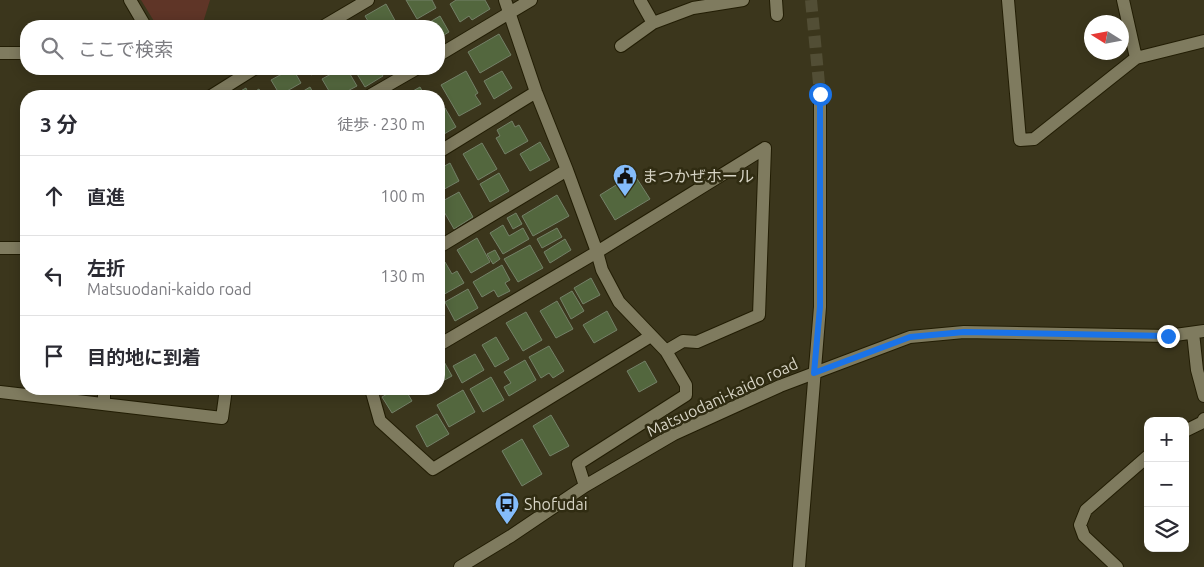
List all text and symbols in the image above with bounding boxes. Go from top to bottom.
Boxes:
north arrow [1084,15,1129,60]
search box [20,20,445,75]
icon: search [38,34,66,62]
text: ここで検索 [78,38,173,60]
route start [809,83,832,106]
text: 3 分 [40,112,78,136]
text: 徒歩 · 230 m [337,115,425,133]
public building icon: まつかぜホール [612,163,638,197]
place label: まつかぜホール [642,167,754,185]
icon: ahead [40,182,68,210]
text: 直進 [87,186,125,208]
text: 100 m [380,187,425,205]
text: 左折 [87,257,125,279]
icon: left [40,262,68,290]
text: 130 m [380,267,425,285]
text: Matsuodani-kaido road [87,280,252,298]
route end [1157,325,1180,348]
icon: arrive [40,342,68,370]
text: 目的地に到着 [87,346,201,368]
street label: Matsuodani-kaido road [644,354,800,440]
map controls [1144,417,1189,552]
button: + [1144,417,1189,462]
button: − [1144,462,1189,507]
bus stop icon: Shofudai [494,491,520,525]
place label: Shofudai [524,495,588,513]
button: layers [1144,507,1189,552]

